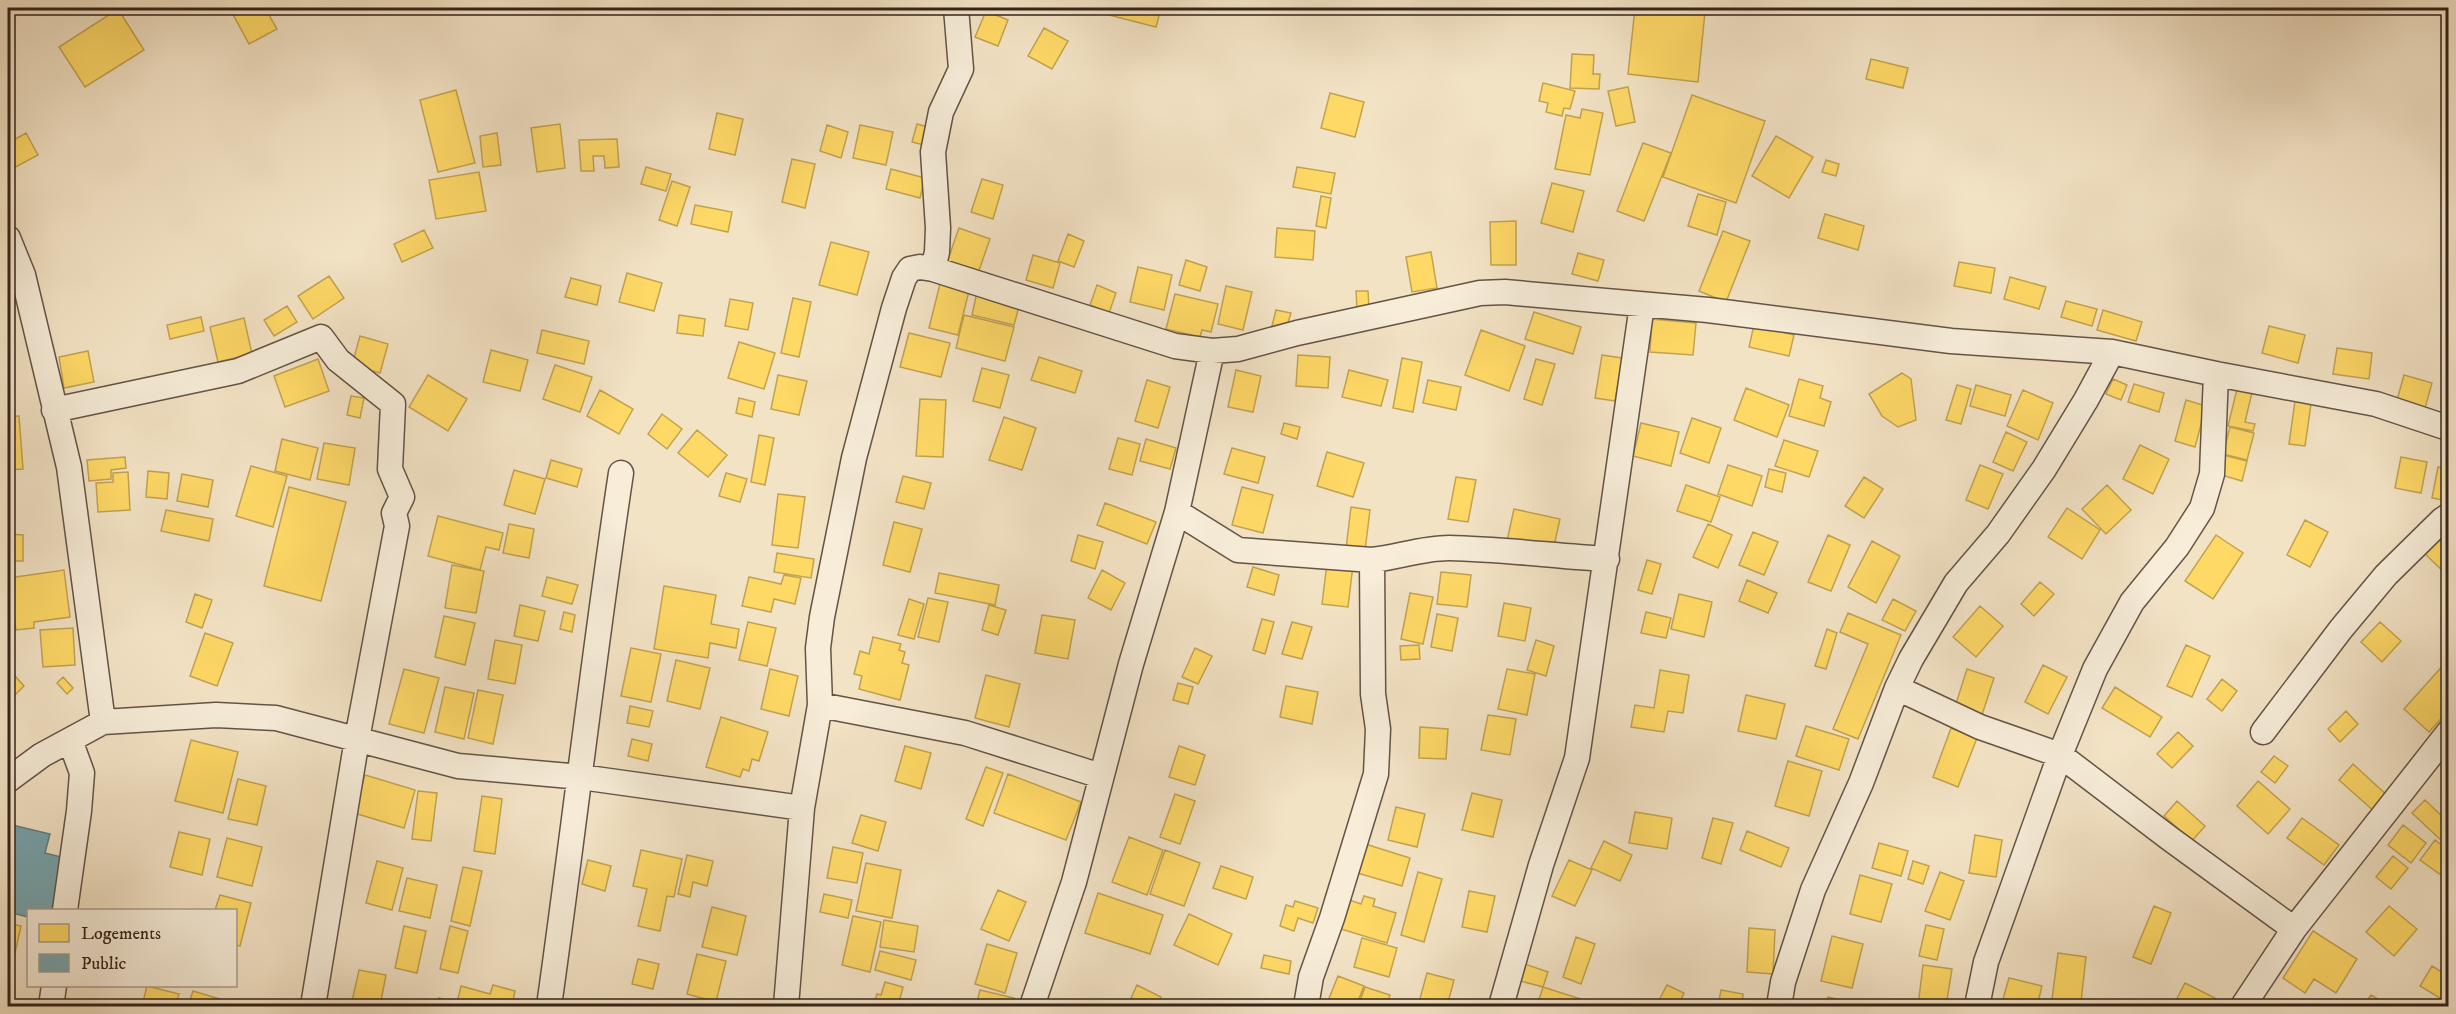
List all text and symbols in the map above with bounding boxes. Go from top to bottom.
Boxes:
legend [27,909,237,987]
text: Logements [81,923,161,945]
text: Public [81,953,127,975]

